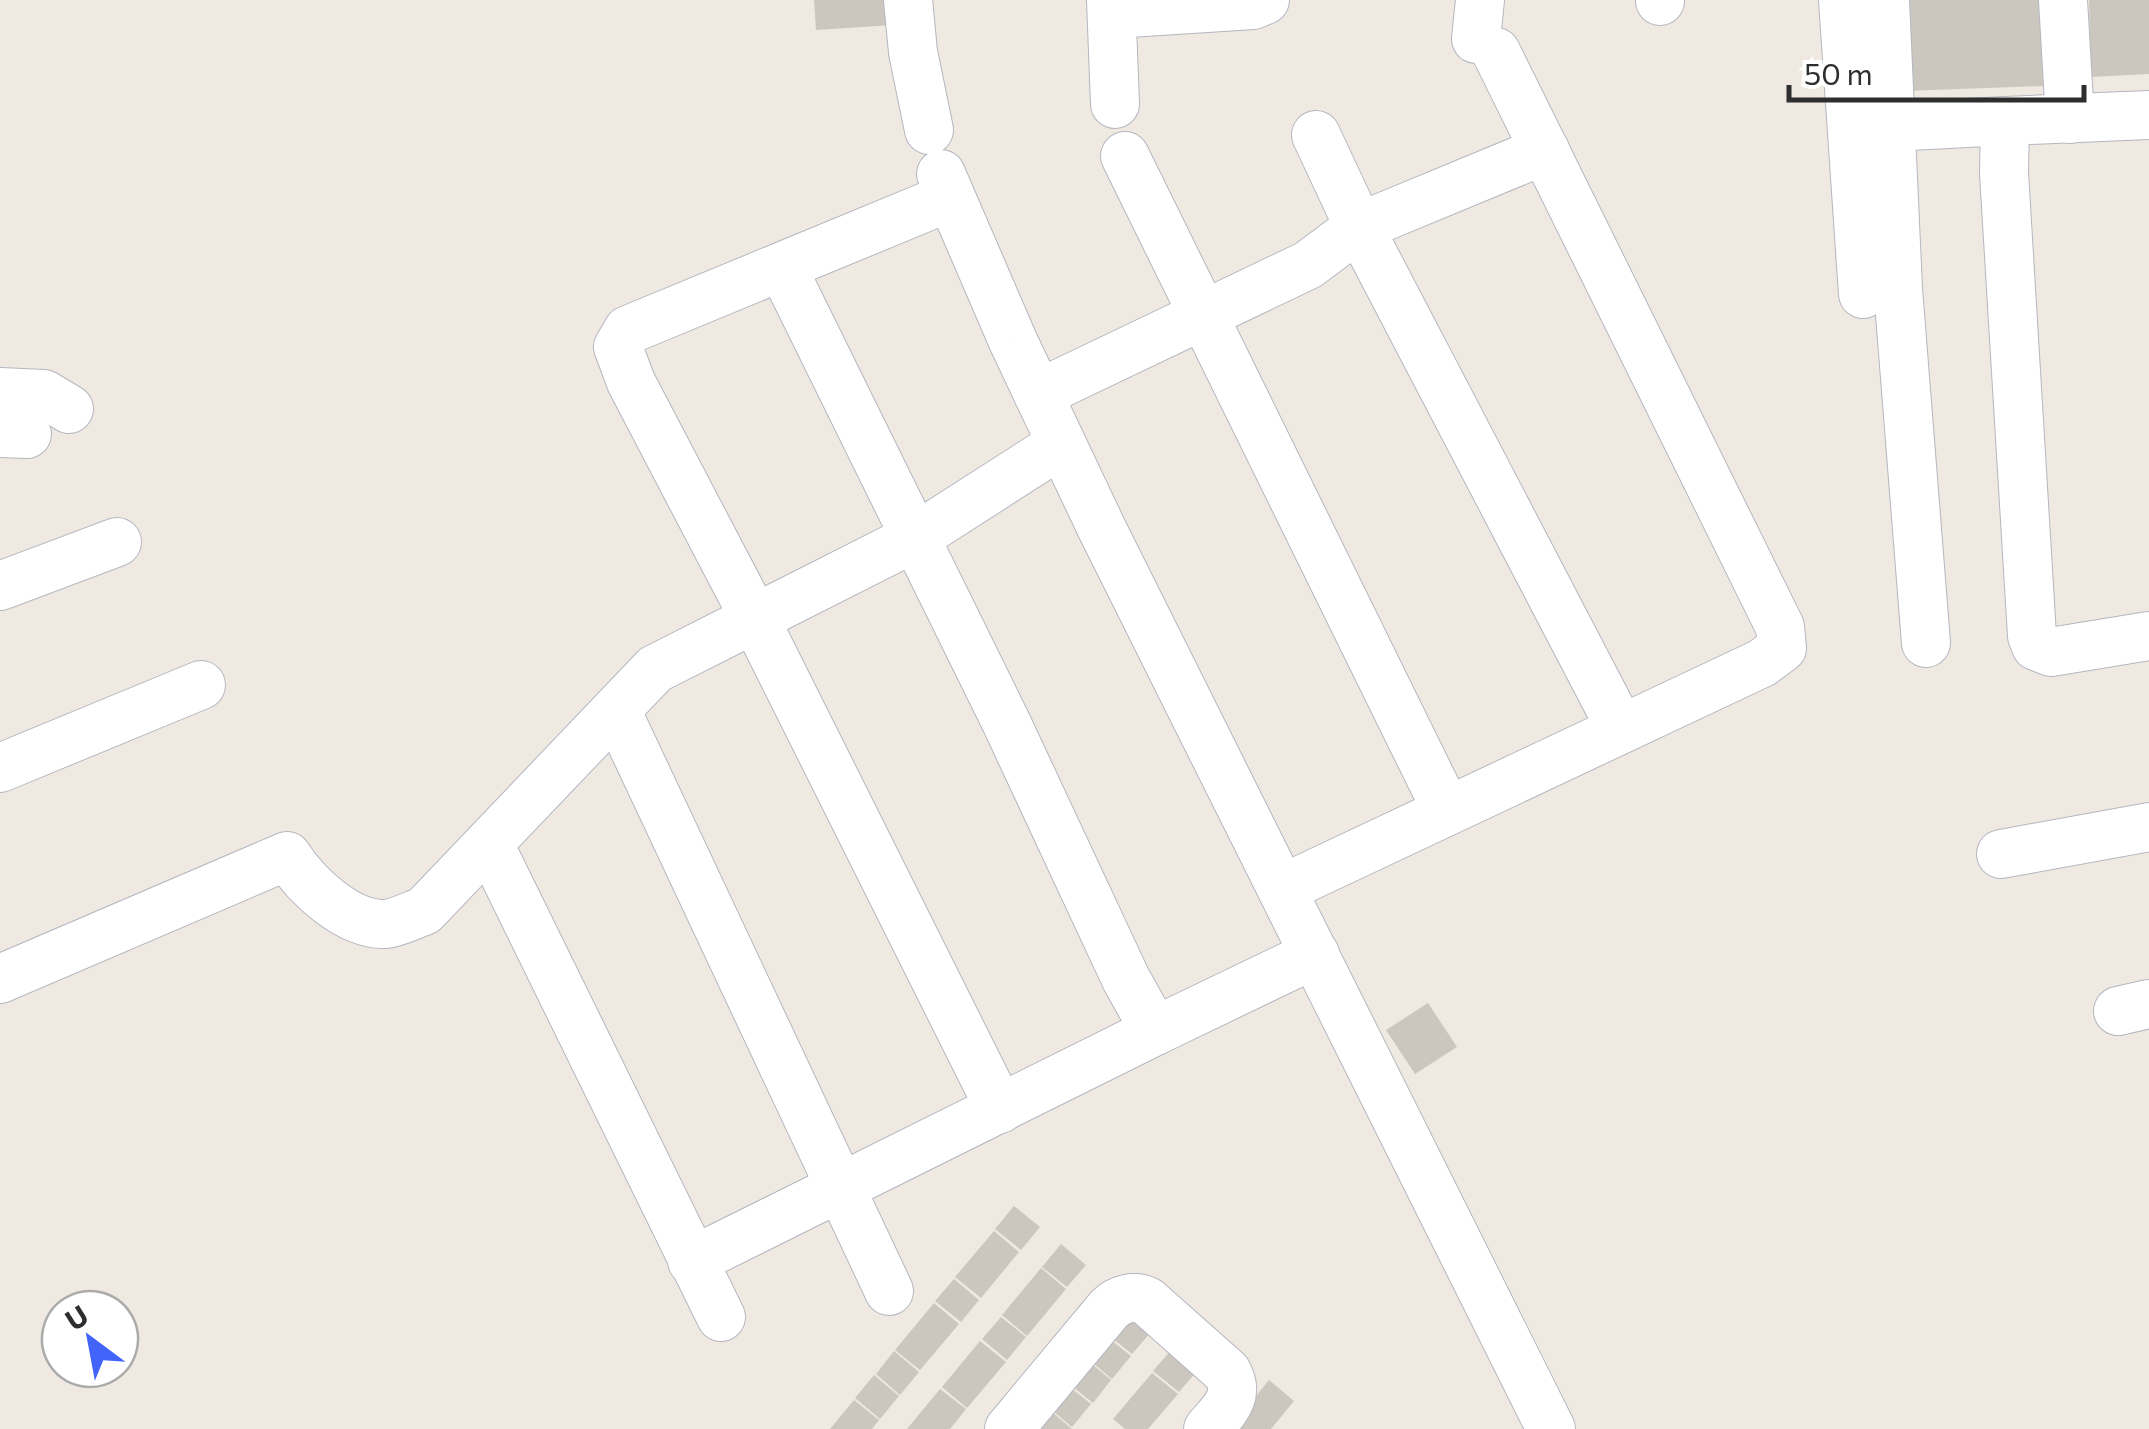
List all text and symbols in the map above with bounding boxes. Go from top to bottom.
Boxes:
scale bar [1789,40,2084,102]
text: 50 m [1804,54,1873,91]
north arrow [40,1289,140,1389]
text: U [59,1297,94,1337]

